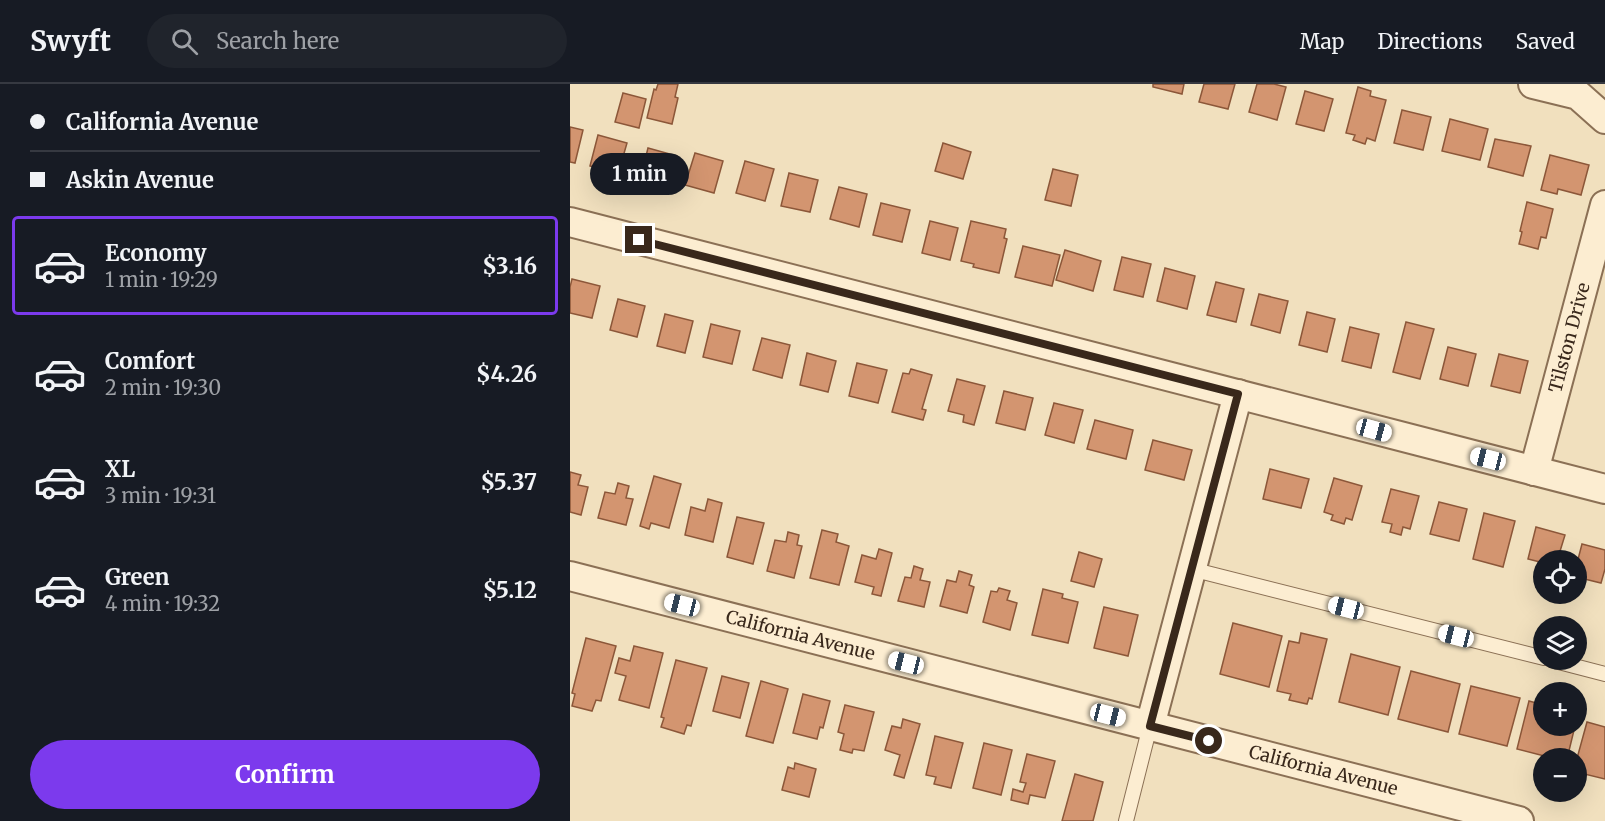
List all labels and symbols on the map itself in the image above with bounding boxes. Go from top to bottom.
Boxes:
callout: 1 min [590,153,688,195]
route end [625,226,652,253]
street label: Tilston Drive [1543,280,1595,395]
car [1354,417,1394,443]
car [1468,446,1508,472]
car [662,592,702,618]
car [1326,595,1366,621]
street label: California Avenue [724,605,878,665]
car [1436,623,1476,649]
car [886,650,926,676]
car [1088,702,1128,728]
route start [1195,727,1222,754]
street label: California Avenue [1246,740,1400,800]

